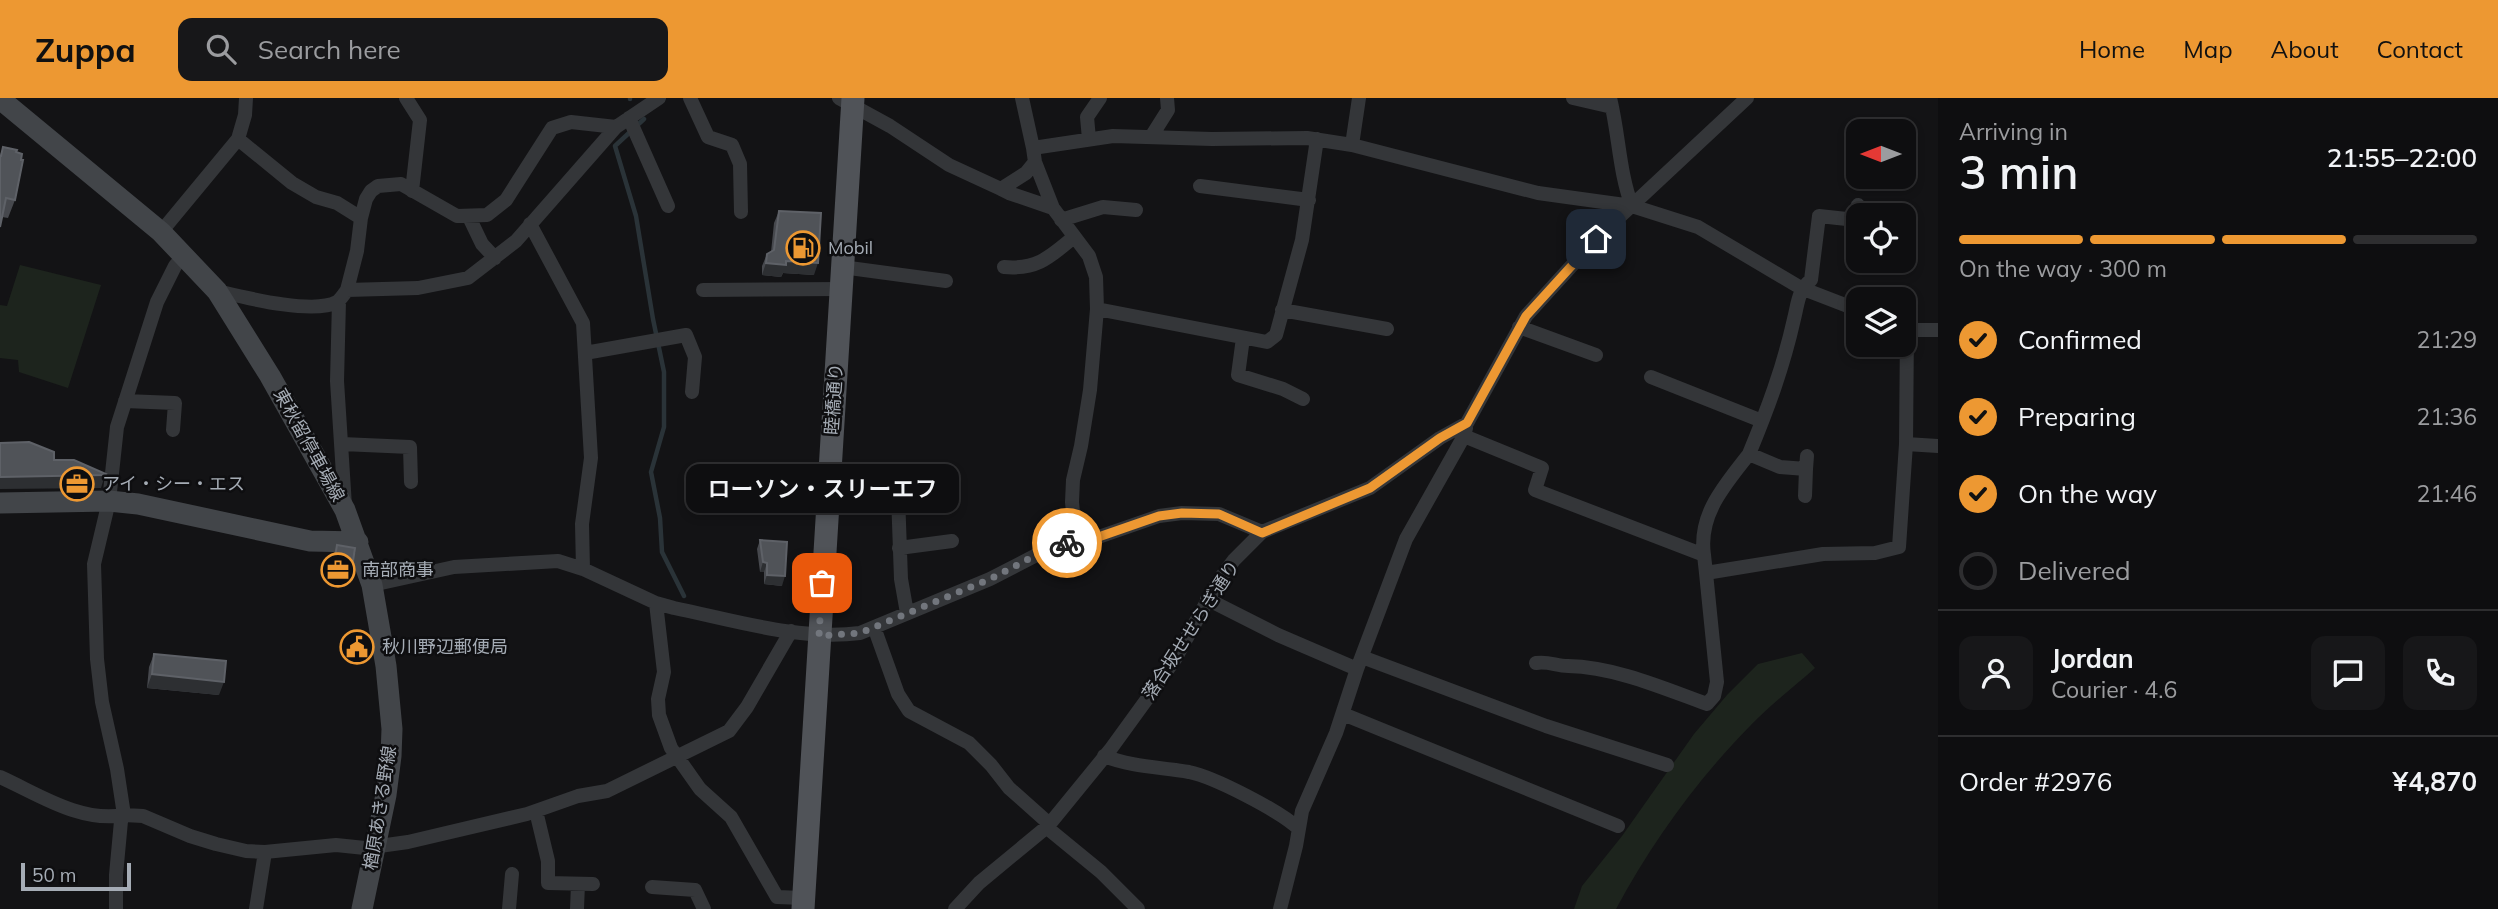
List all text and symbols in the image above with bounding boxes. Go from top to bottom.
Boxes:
search box [178,18,668,81]
text: Zuppa [35,29,136,70]
icon: search [202,30,240,68]
text: Search here [258,33,401,66]
text: Home [2079,34,2145,64]
text: Map [2183,34,2233,64]
text: About [2271,34,2339,64]
text: Contact [2377,34,2463,64]
text: Arriving in [1959,117,2068,146]
north arrow [1846,119,1916,189]
map controls [1846,119,1916,357]
text: 21:55–22:00 [2327,141,2477,174]
text: 3 min [1959,143,2078,201]
button: locate [1846,203,1916,273]
pin [1566,209,1626,269]
icon: home [1577,220,1615,258]
fuel station icon: Mobil [784,229,822,267]
place label: Mobil [828,236,873,259]
text: On the way · 300 m [1959,254,2167,283]
button: layers [1846,287,1916,357]
icon: check [1959,321,1997,359]
text: Confirmed [2018,323,2142,356]
text: 21:29 [2417,325,2477,354]
street label: 睦橋通り [820,362,847,436]
street label: 東秋留停車場線 [269,384,350,505]
icon: check [1959,398,1997,436]
text: Preparing [2018,400,2136,433]
text: 21:36 [2417,402,2477,431]
callout: ローソン・スリーエフ [686,464,959,513]
office icon: アイ・シー・エス [58,465,96,503]
place label: アイ・シー・エス [102,472,245,495]
text: ローソン・スリーエフ [708,474,938,503]
icon: check [1959,475,1997,513]
text: On the way [2018,477,2157,510]
text: 21:46 [2417,479,2477,508]
courier [1032,508,1102,578]
icon: bike [1048,524,1086,562]
office icon: 南部商事 [319,551,357,589]
pin [792,553,852,613]
text: Delivered [2018,554,2131,587]
street label: 落合坂せせらぎ通り [1137,556,1244,704]
place label: 南部商事 [362,558,434,581]
icon: bag [803,564,841,602]
public building icon: 秋川野辺郵便局 [338,628,376,666]
place label: 秋川野辺郵便局 [382,635,508,658]
button: person [1959,636,2033,710]
button: chat [2311,636,2385,710]
button: phone [2403,636,2477,710]
text: Jordan [2051,642,2134,675]
text: Courier · 4.6 [2051,675,2177,704]
street label: 楢原あきる野線 [358,744,401,872]
text: Order #2976 [1959,765,2112,798]
text: ¥4,870 [2393,765,2477,798]
scale bar [21,860,131,892]
text: 50 m [32,863,76,887]

